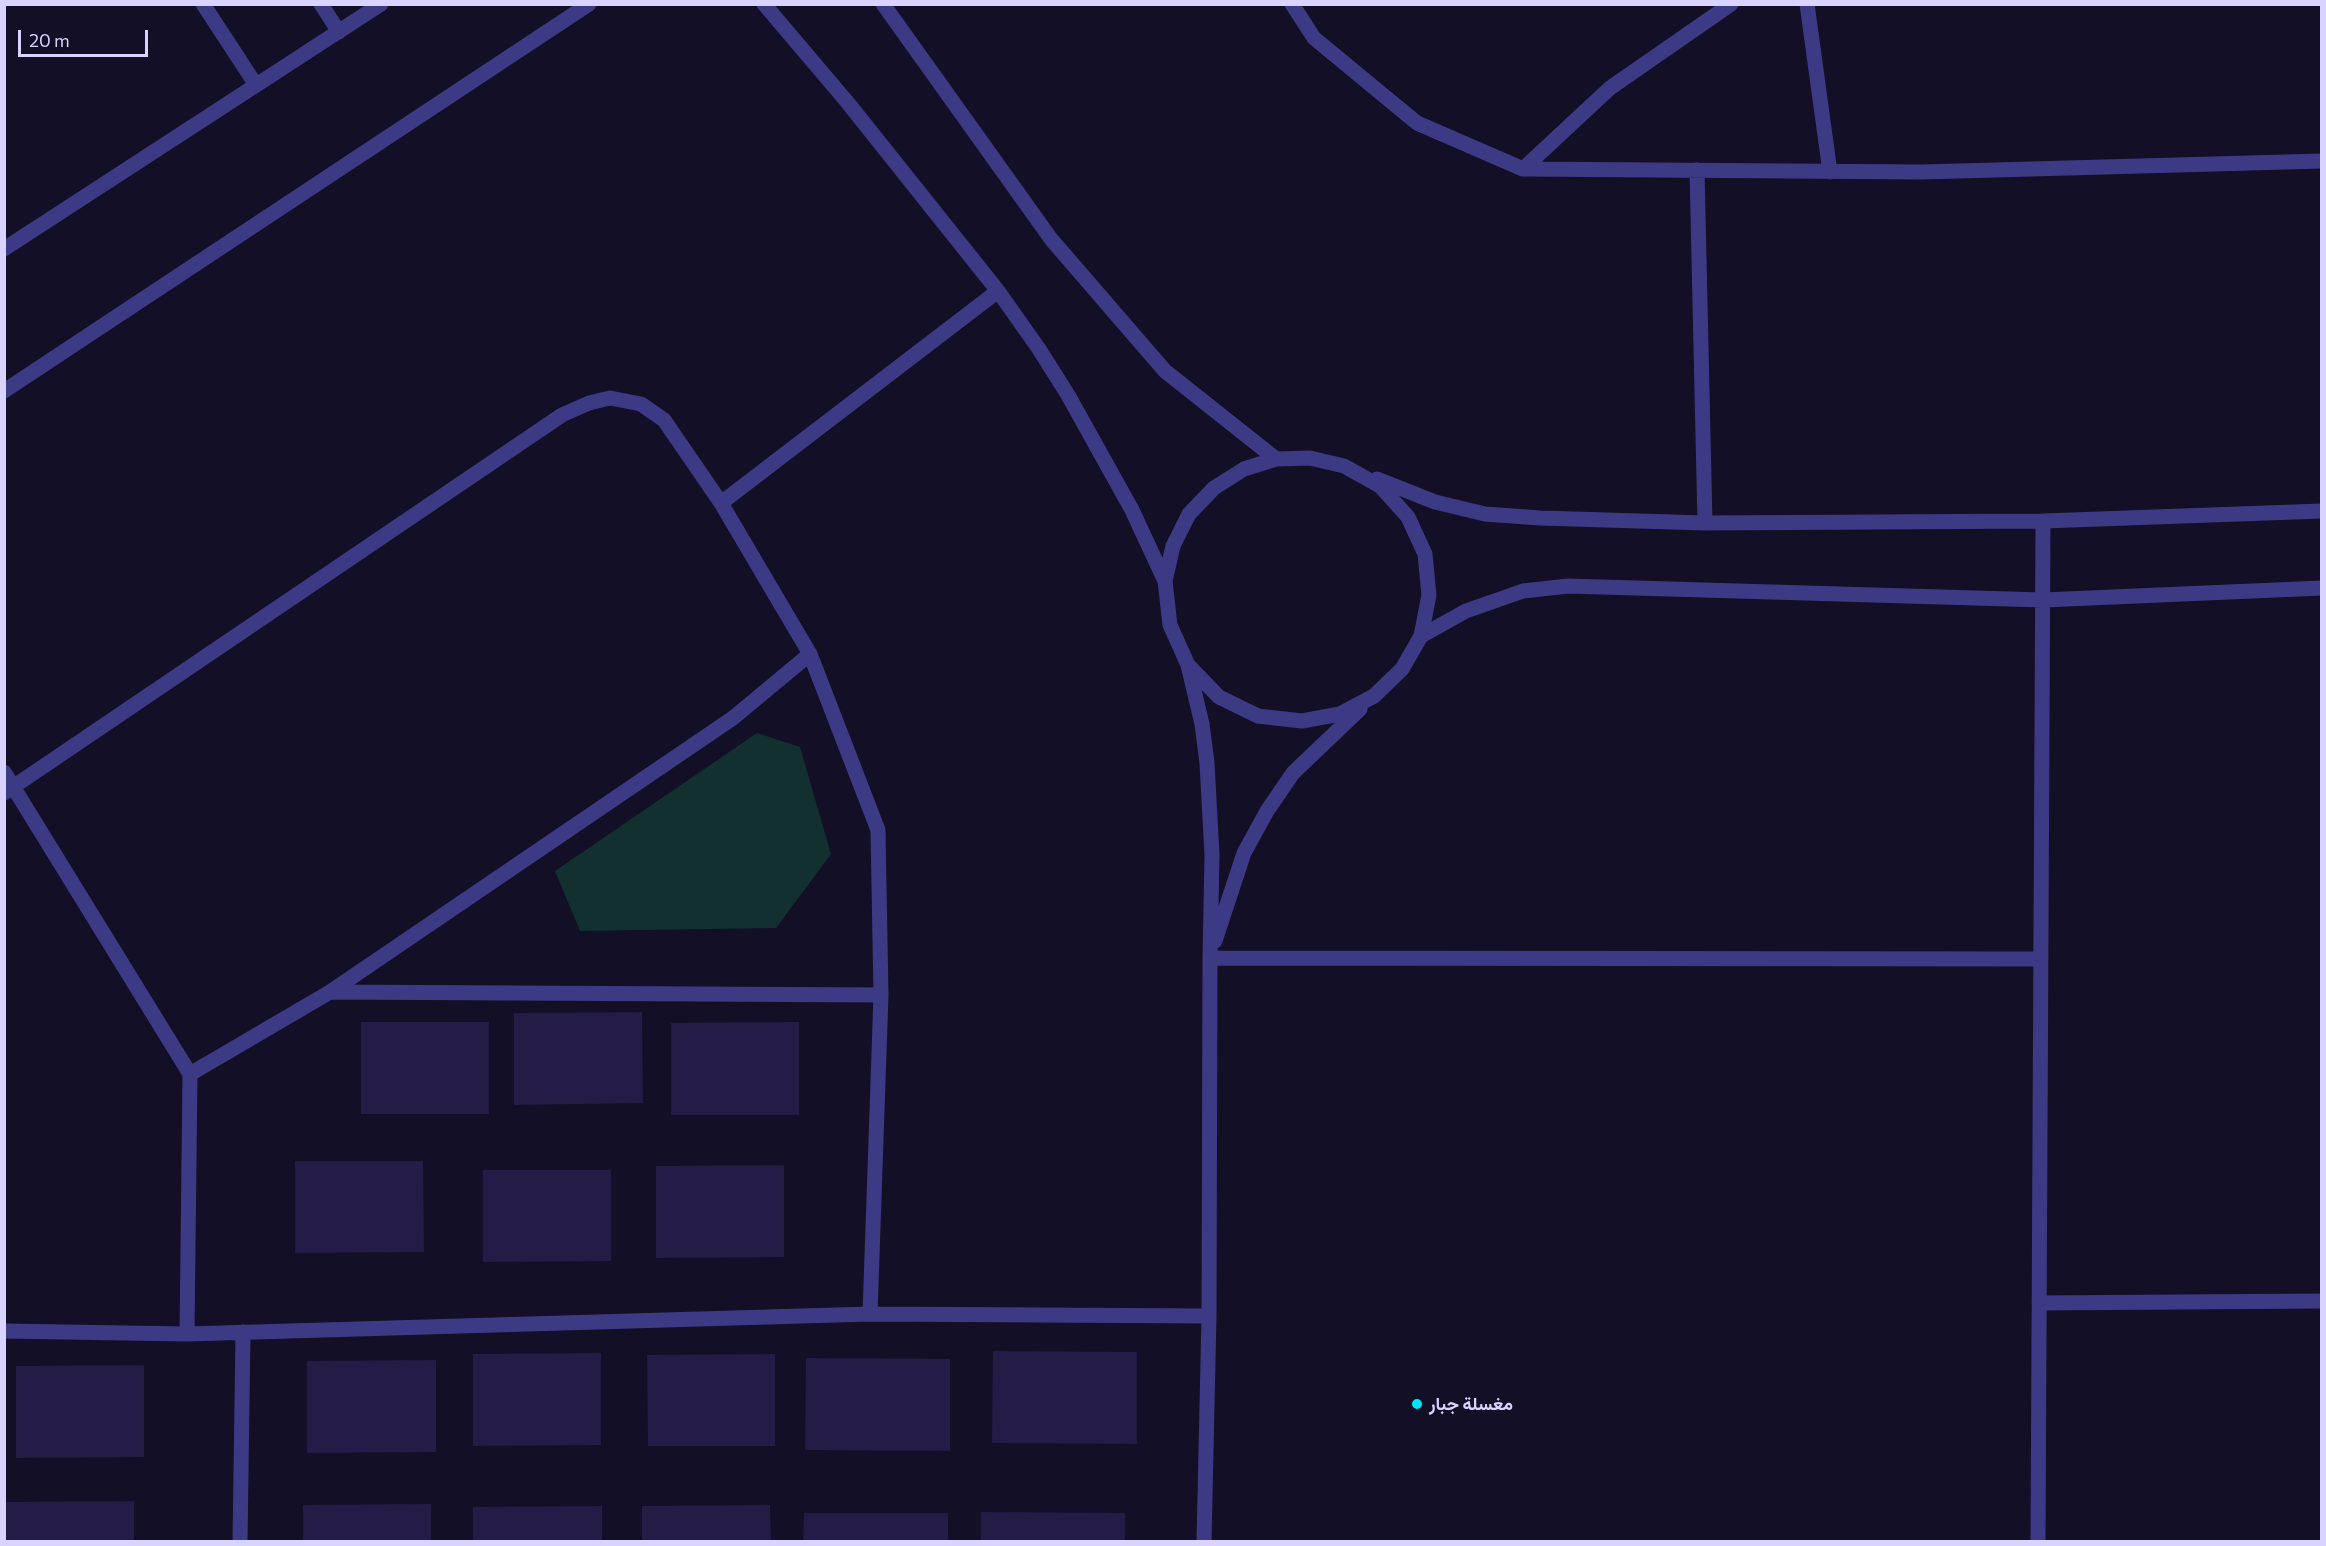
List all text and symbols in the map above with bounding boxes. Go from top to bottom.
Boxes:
scale bar [21,18,152,56]
text: 20 m [29,29,70,51]
place label: مغسلة جبار [1429,1393,1513,1415]
marker: مغسلة جبار [1410,1397,1424,1411]

